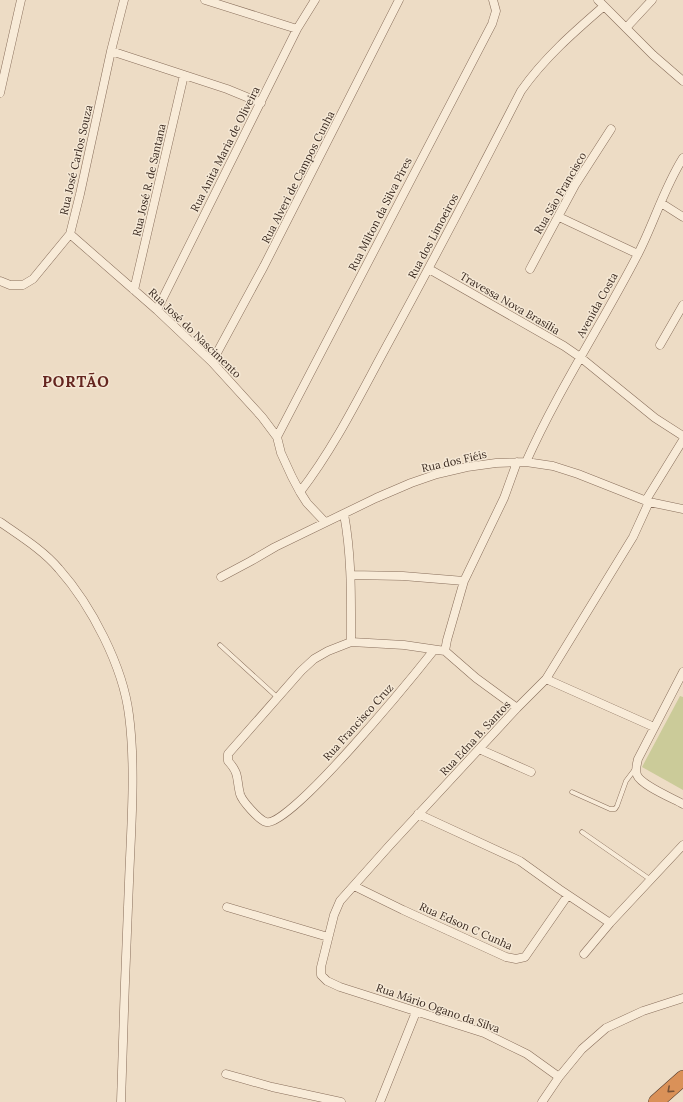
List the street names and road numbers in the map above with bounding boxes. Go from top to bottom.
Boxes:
street label: Rua Anita Maria de Oliveira [187,84,263,214]
street label: Rua José Carlos Souza [57,103,96,216]
street label: Rua Alveri de Campos Cunha [258,108,338,246]
street label: Rua José R. de Santana [129,122,169,238]
street label: Rua São Francisco [531,149,589,237]
street label: Rua Milton da Silva Pires [345,155,415,273]
street label: Rua dos Limoeiros [405,191,461,281]
street label: Travessa Nova Brasília [458,269,563,337]
street label: Avenida Costa [573,270,621,341]
street label: Rua José do Nascimento [146,285,244,381]
street label: Rua dos Fiéis [420,447,488,475]
street label: Rua Francisco Cruz [320,680,397,763]
street label: Rua Edna B. Santos [437,698,513,778]
street label: Rua Edson C Cunha [417,899,515,953]
street label: Rua Mário Ogano da Silva [374,980,502,1036]

